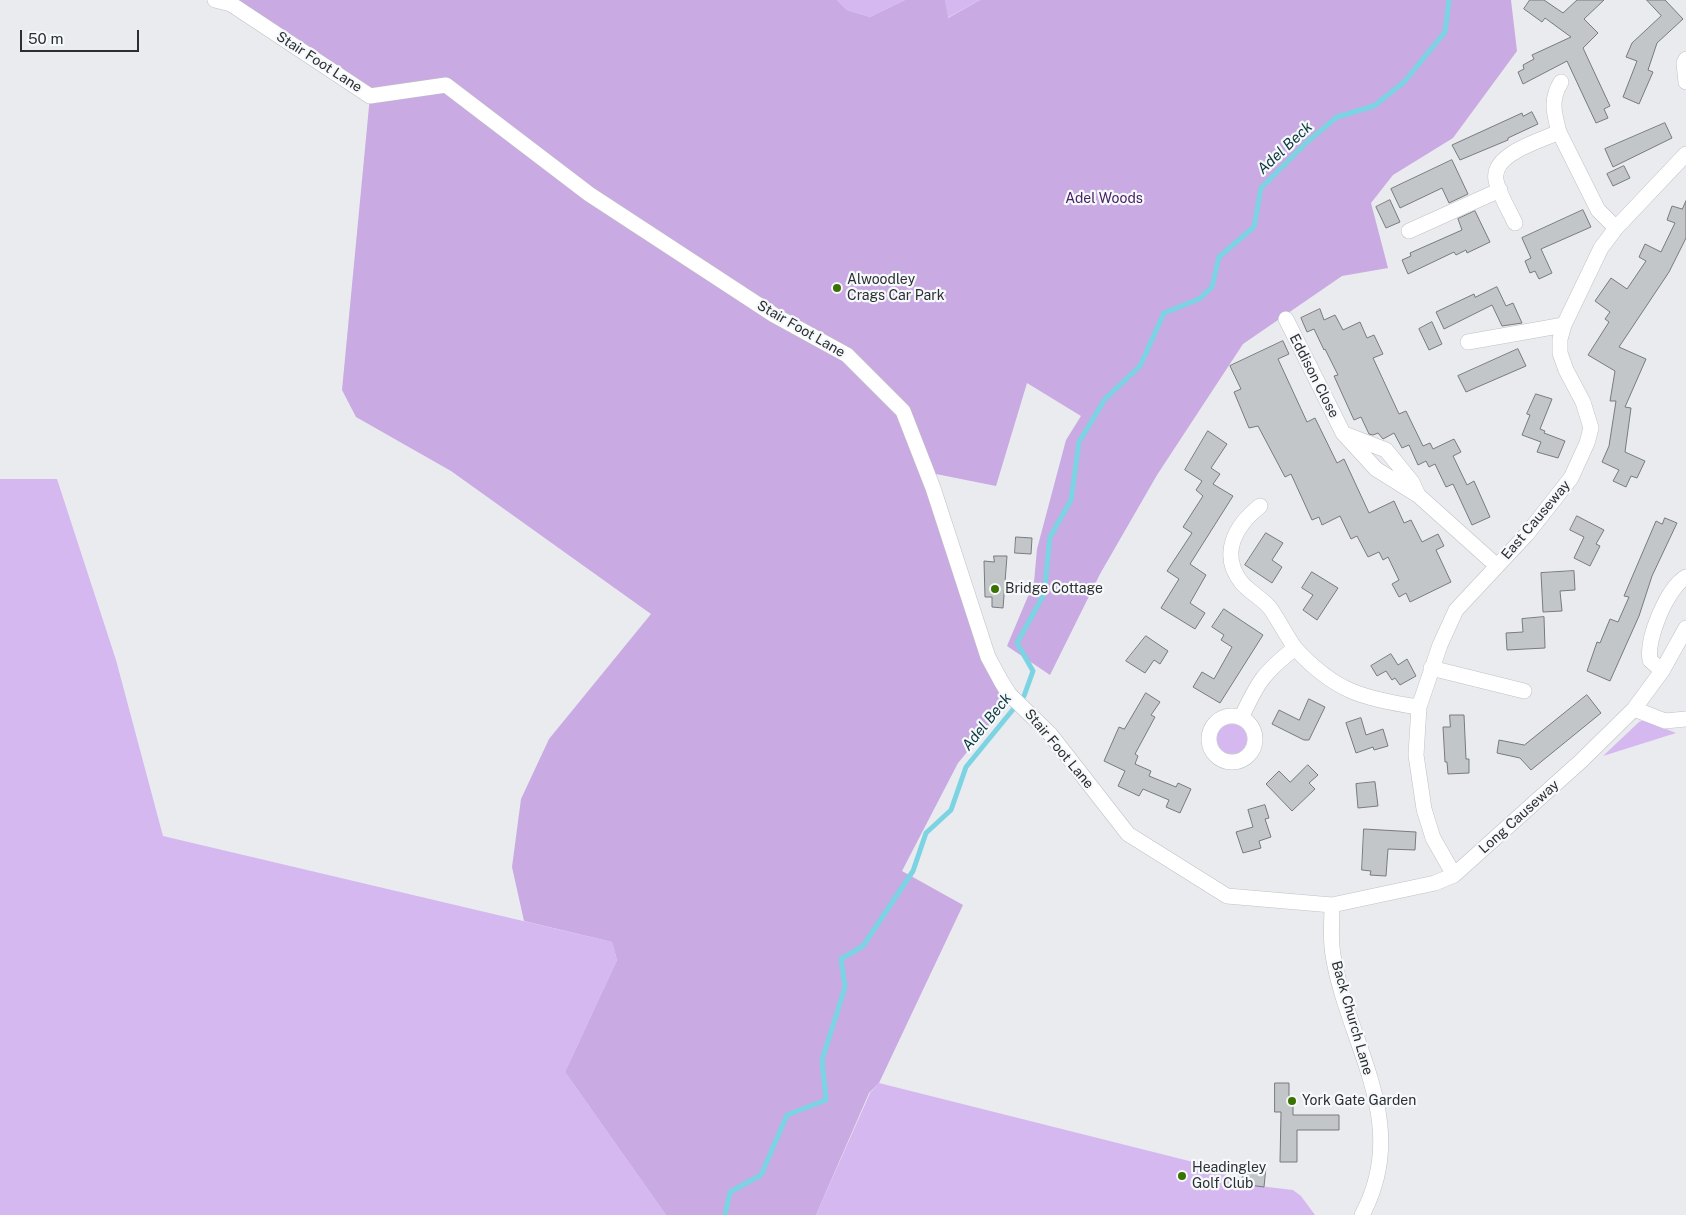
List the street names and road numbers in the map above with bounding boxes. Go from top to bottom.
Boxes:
street label: Stair Foot Lane [273,28,365,96]
street label: Stair Foot Lane [754,297,848,361]
street label: Eddison Close [1286,331,1342,421]
street label: East Causeway [1498,477,1574,563]
street label: Stair Foot Lane [1021,706,1097,792]
street label: Long Causeway [1475,777,1563,857]
street label: Back Church Lane [1328,959,1376,1077]

